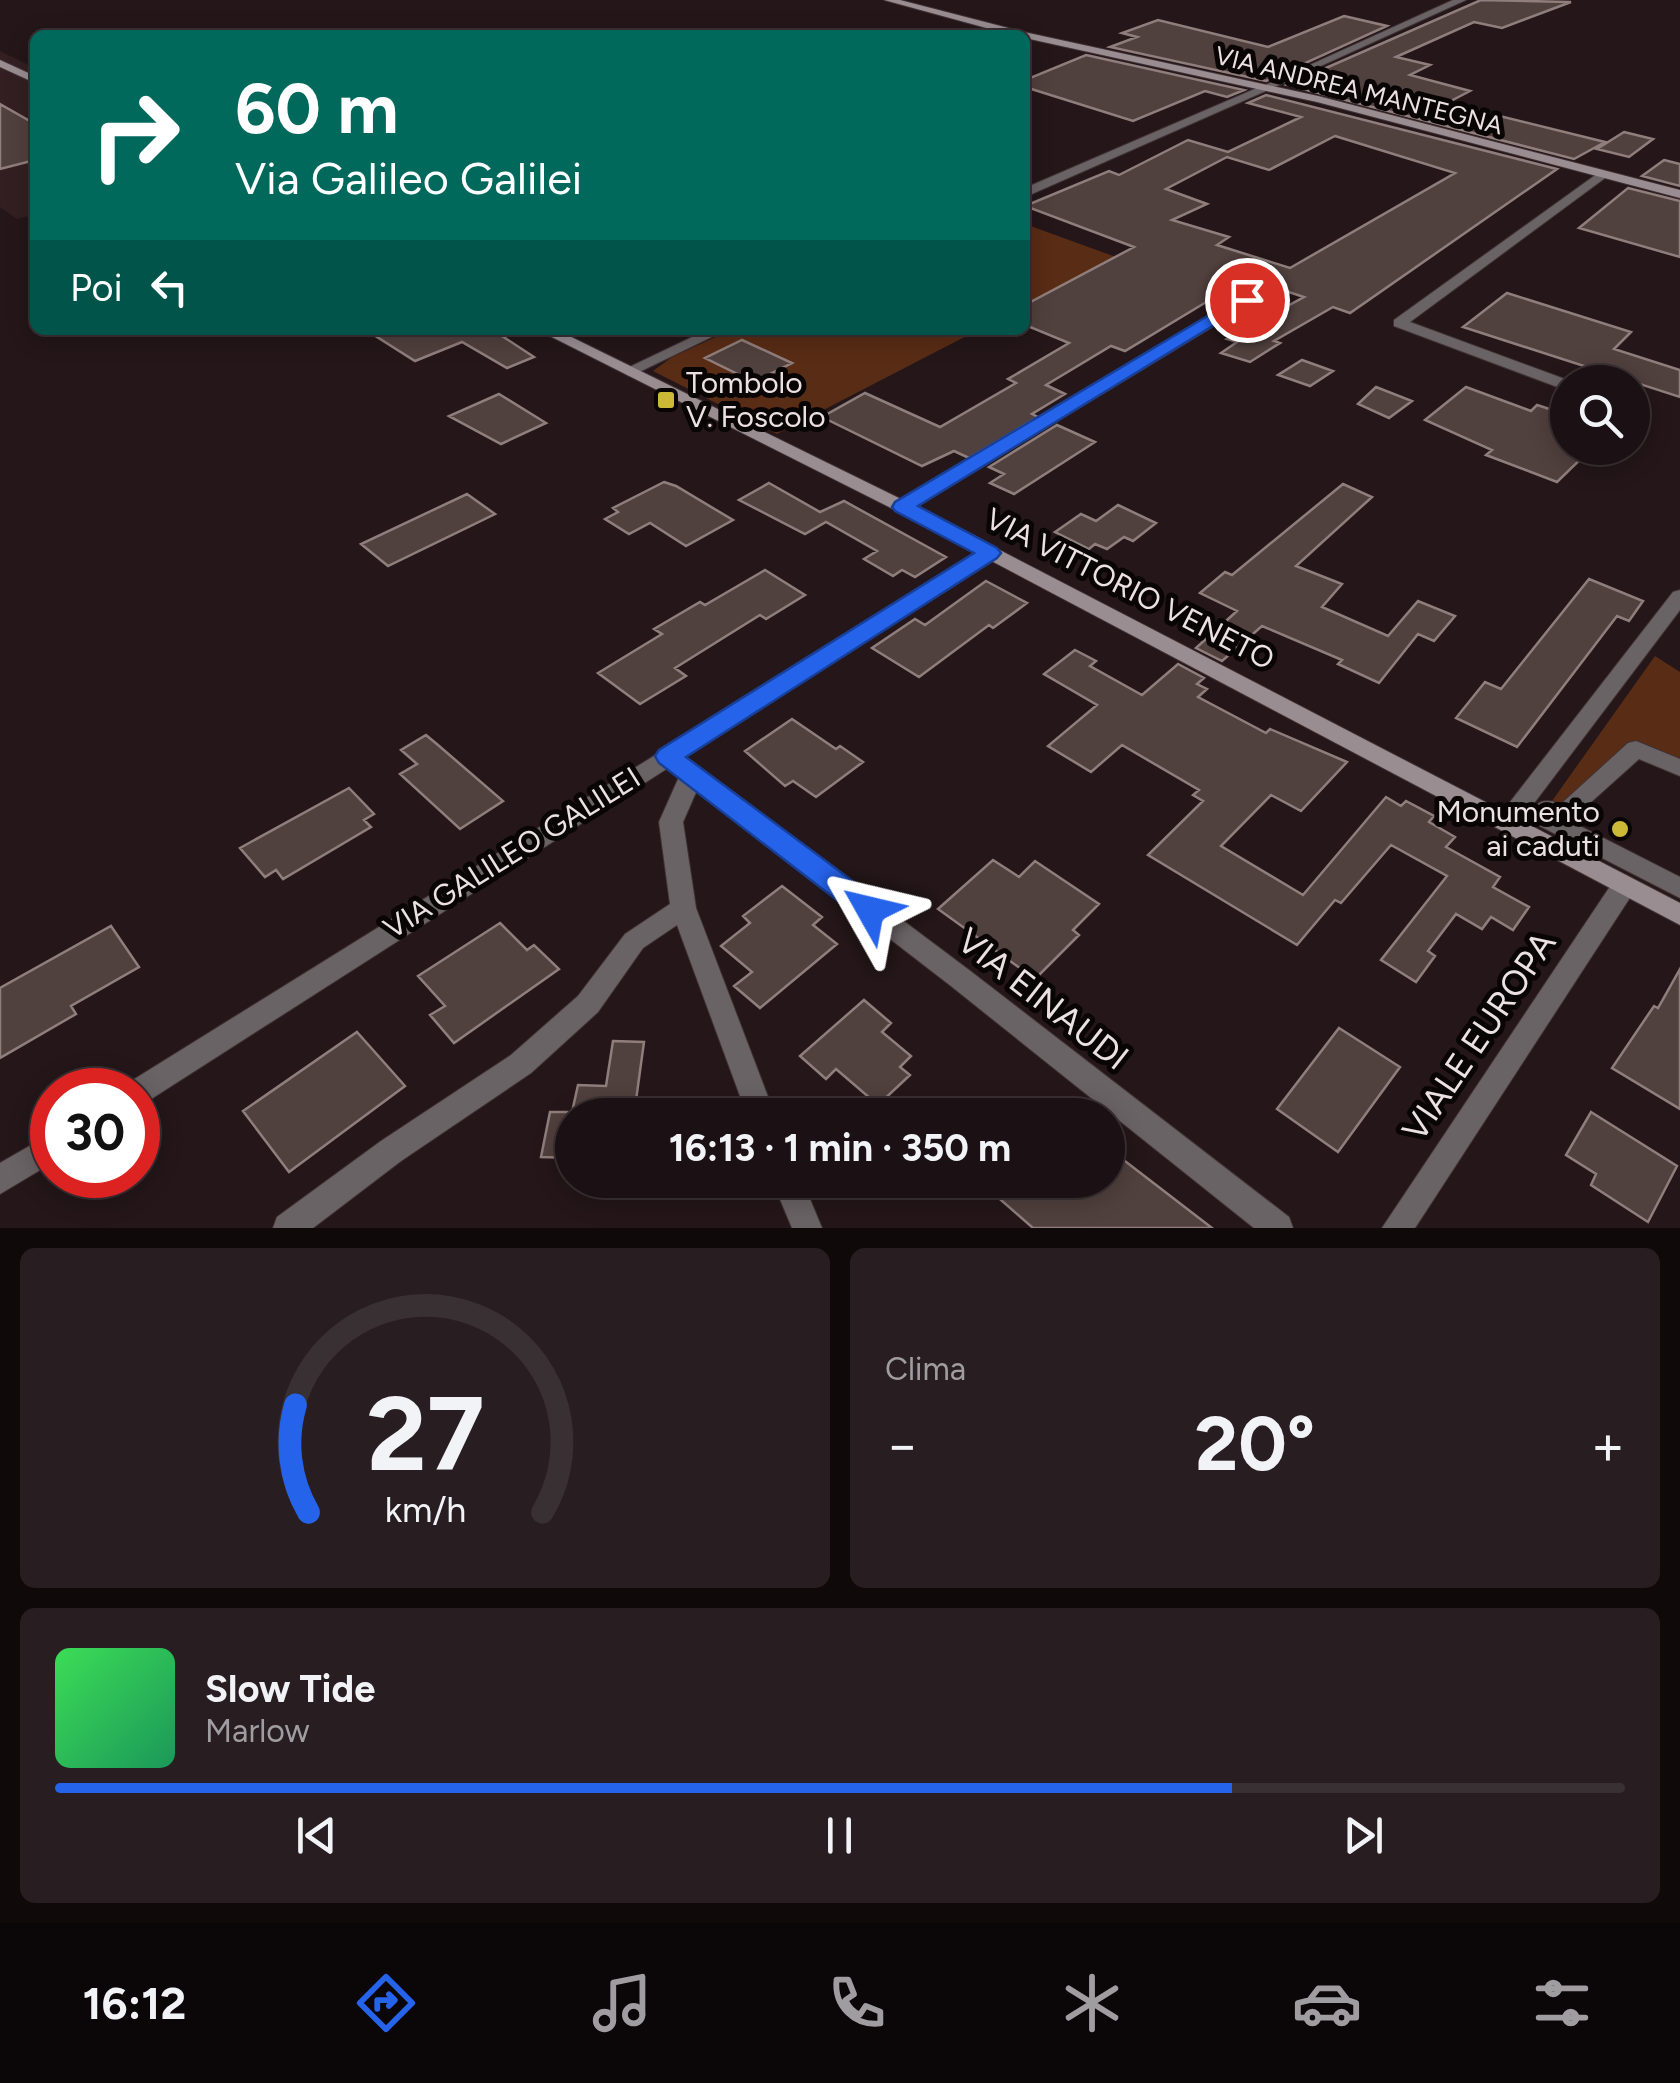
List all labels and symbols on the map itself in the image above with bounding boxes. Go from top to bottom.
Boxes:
street label: VIA ANDREA MANTEGNA [1212,40,1506,140]
pin [1205,258,1290,343]
place label: Tombolo V. Foscolo [686,364,826,435]
marker: Tombolo V. Foscolo [655,389,677,411]
street label: VIA VITTORIO VENETO [980,500,1281,677]
street label: VIA GALILEO GALILEI [377,759,647,947]
place label: Monumento ai caduti [1436,793,1600,864]
marker: Monumento ai caduti [1609,818,1631,840]
position arrow [818,858,922,962]
street label: VIA EINAUDI [949,919,1137,1079]
street label: VIALE EUROPA [1394,923,1565,1149]
speed limit sign: 30 [30,1068,160,1198]

